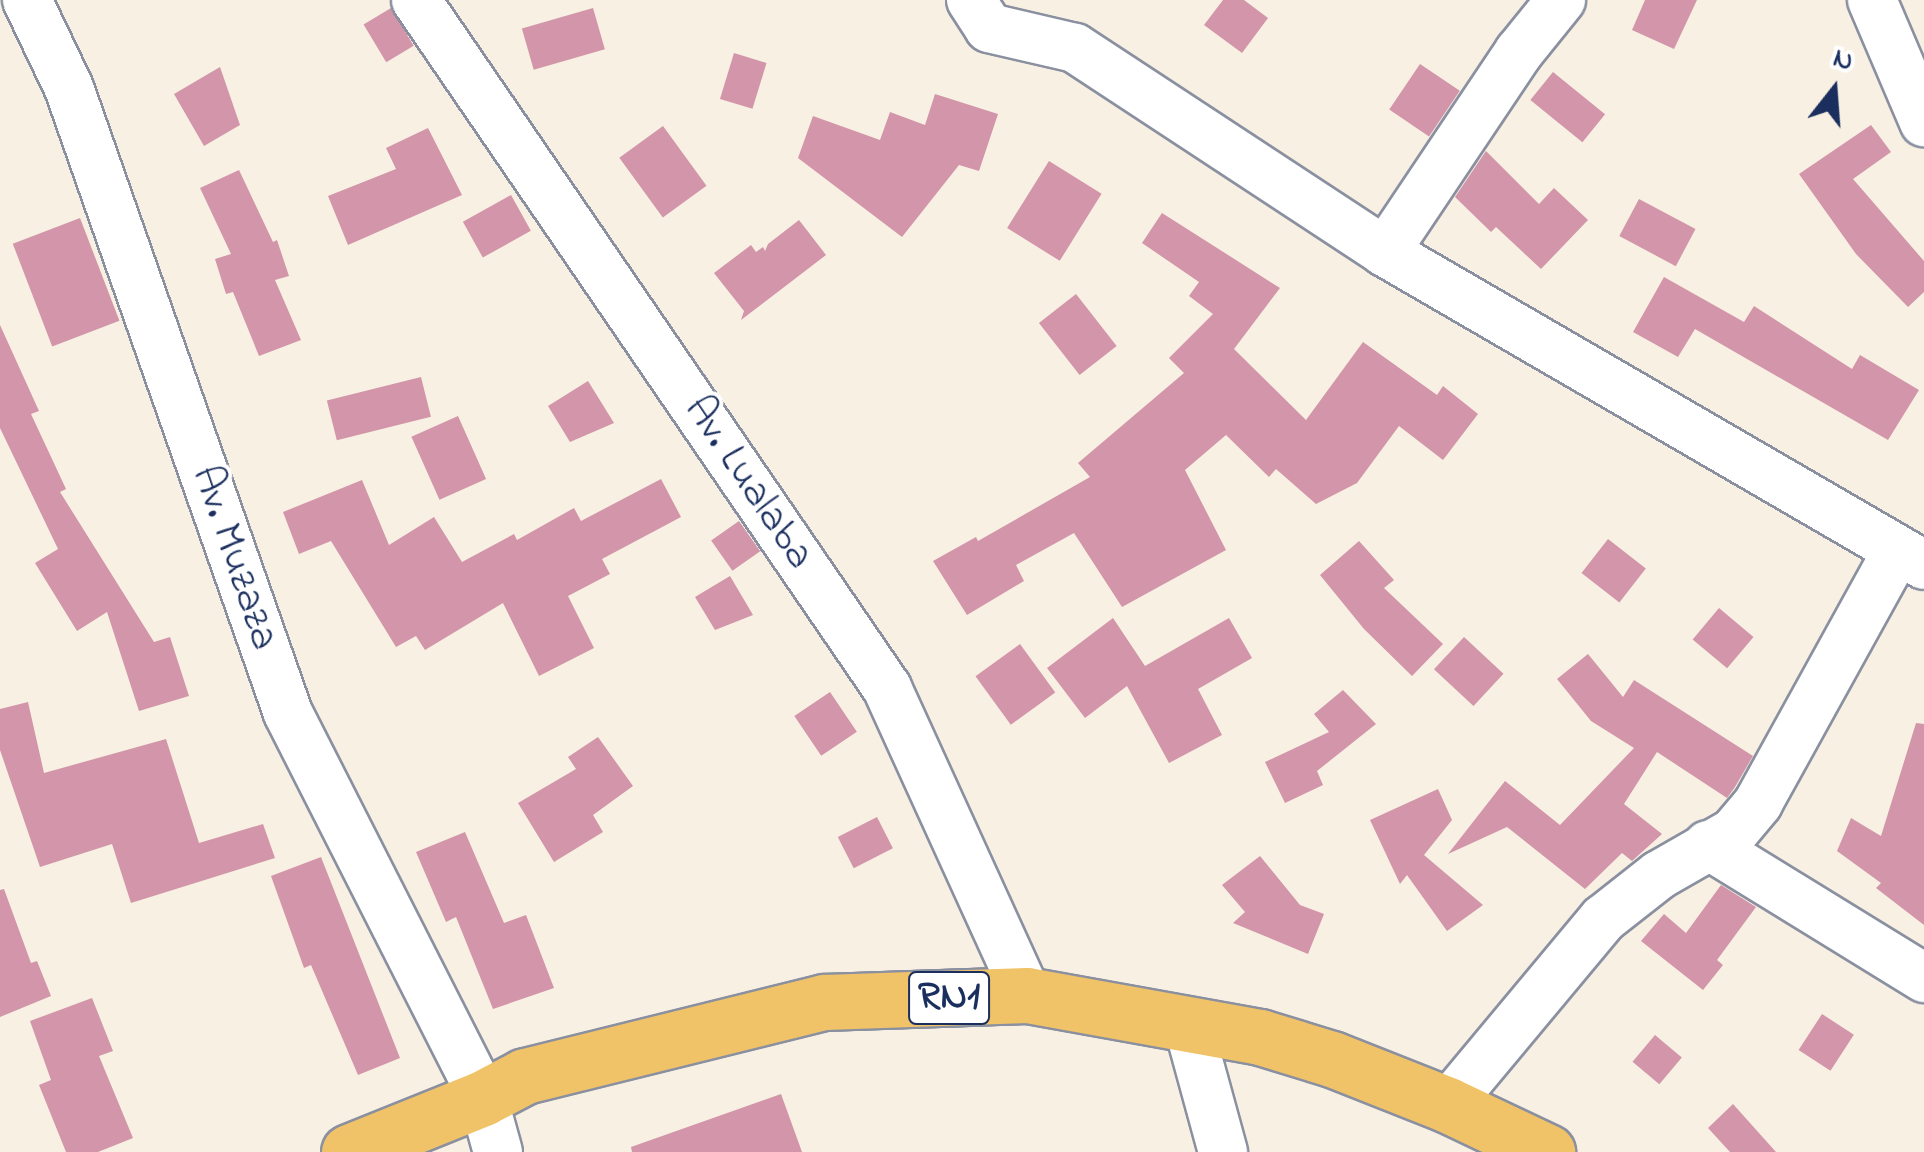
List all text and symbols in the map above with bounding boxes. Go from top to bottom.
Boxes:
text: N [1828,38,1858,83]
north arrow [1784,40,1884,140]
street label: Av. Lualaba [672,387,824,579]
street label: Av. Muzaza [179,459,289,657]
road number: RN1 [906,963,992,1033]

